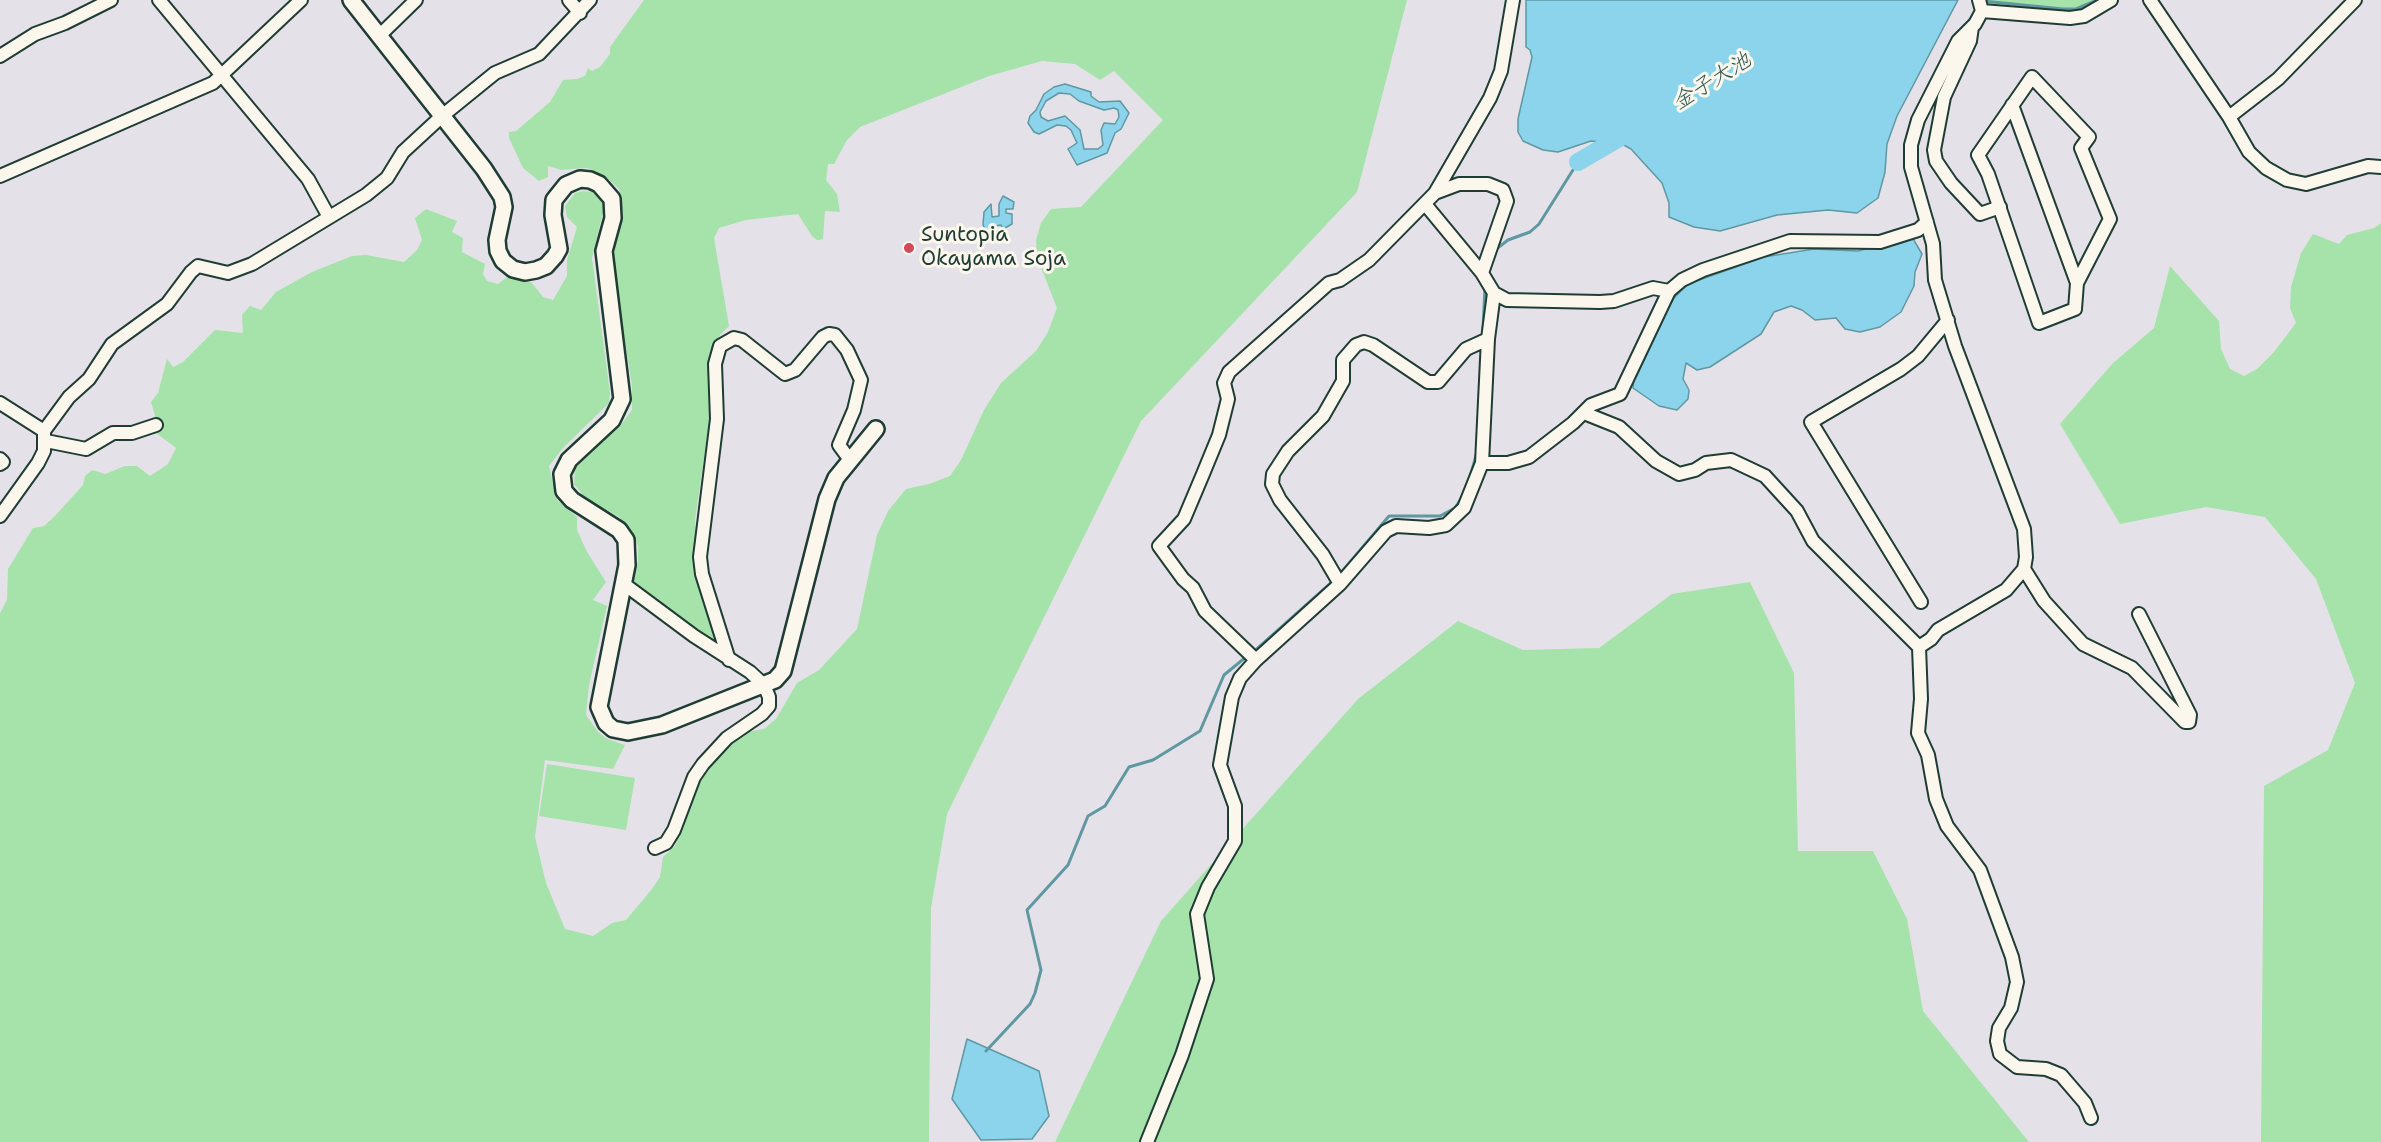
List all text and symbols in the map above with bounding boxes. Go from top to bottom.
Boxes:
water label: 金子大池 [1668,47,1756,117]
place label: Suntopia Okayama Soja [921,223,1066,273]
marker: Suntopia Okayama Soja [902,241,916,255]

